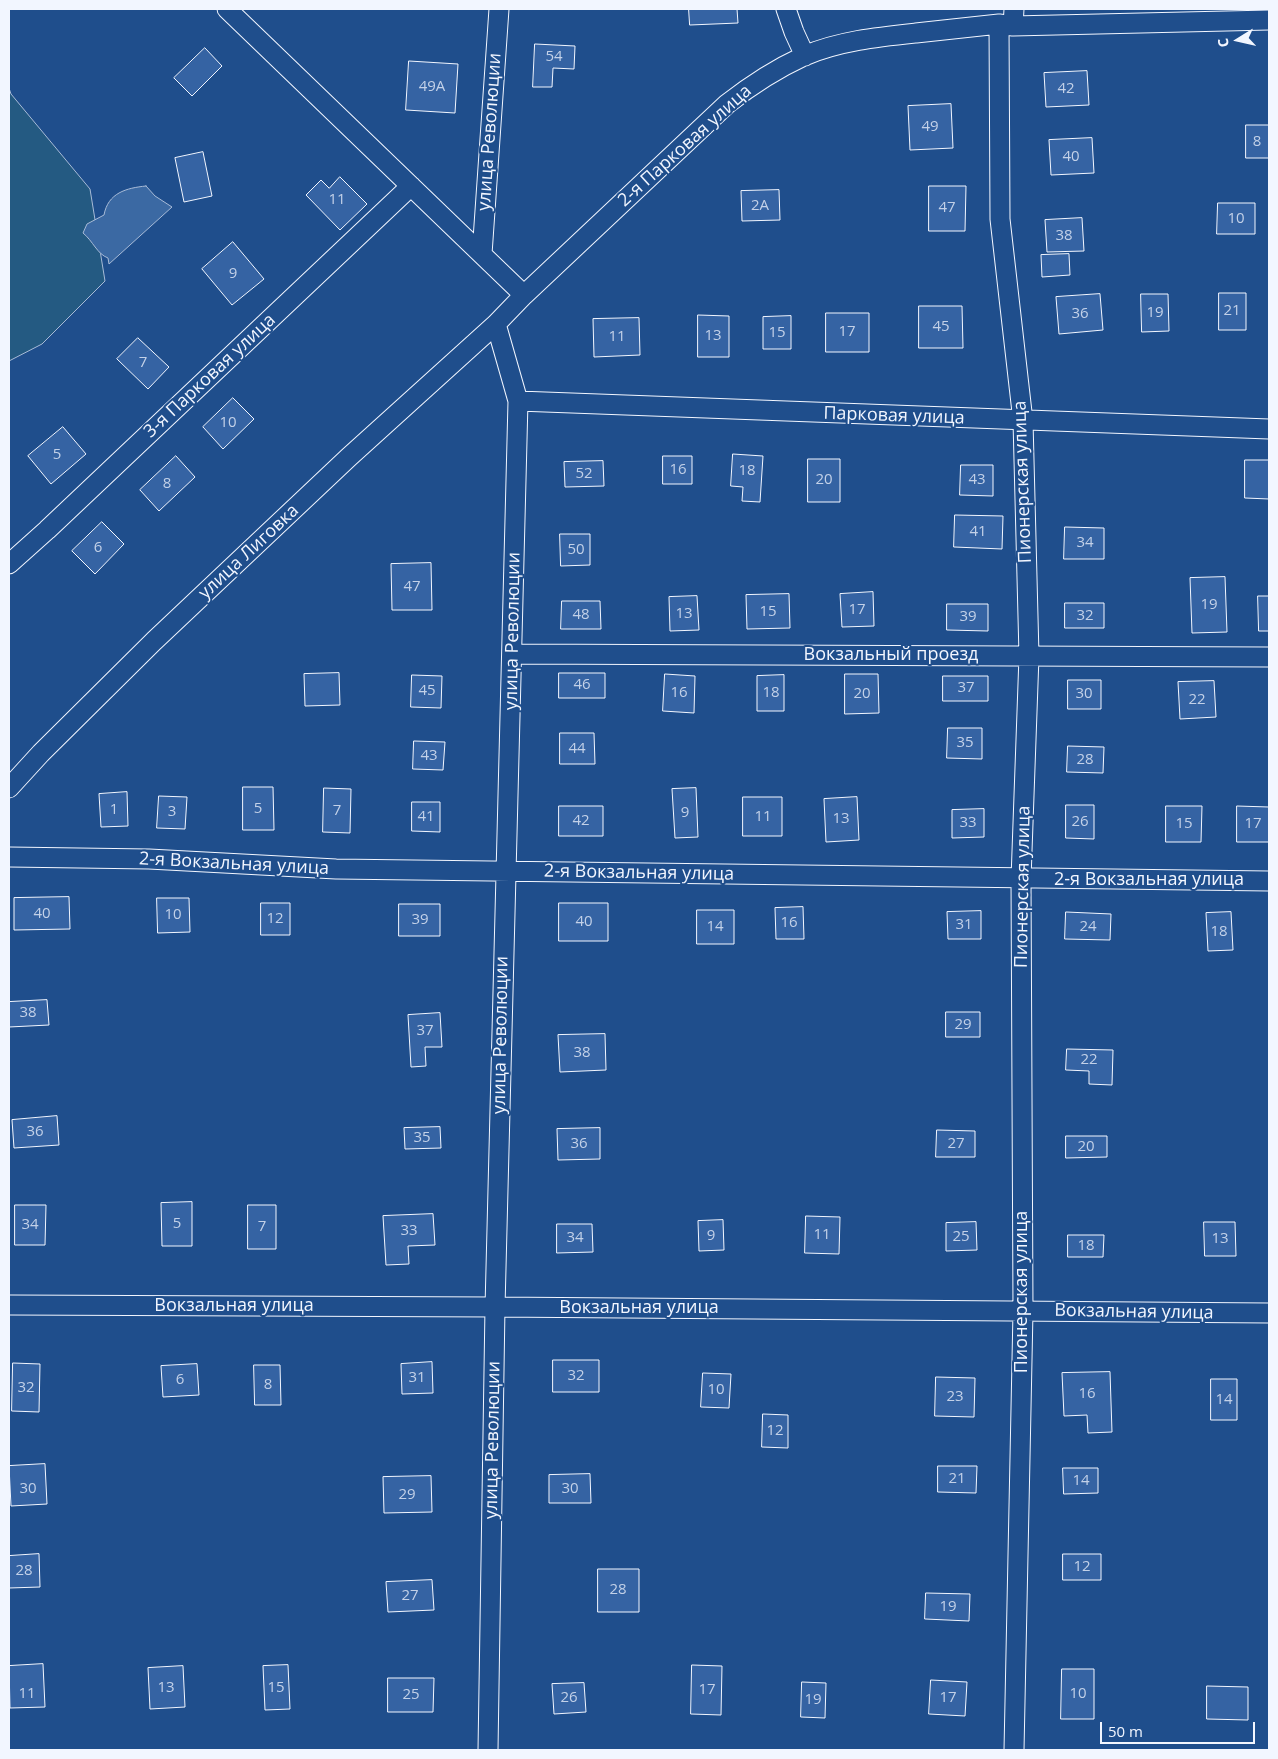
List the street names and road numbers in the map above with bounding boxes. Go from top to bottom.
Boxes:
street label: улица Революции [474,52,506,212]
street label: 2-я Парковая улица [614,80,756,212]
street label: 3-я Парковая улица [140,309,280,443]
street label: Пионерская улица [1009,400,1037,564]
street label: Парковая улица [823,403,965,429]
street label: улица Лиговка [194,500,304,604]
street label: улица Революции [501,552,525,710]
street label: Вокзальный проезд [804,644,978,666]
street label: Пионерская улица [1011,806,1035,968]
street label: 2-я Вокзальная улица [138,848,330,880]
street label: 2-я Вокзальная улица [544,861,734,885]
street label: 2-я Вокзальная улица [1054,869,1244,891]
street label: улица Революции [489,956,513,1114]
street label: Пионерская улица [1011,1211,1033,1373]
street label: Вокзальная улица [154,1295,314,1317]
street label: Вокзальная улица [559,1297,719,1319]
street label: Вокзальная улица [1054,1300,1214,1324]
street label: улица Революции [481,1361,505,1519]

